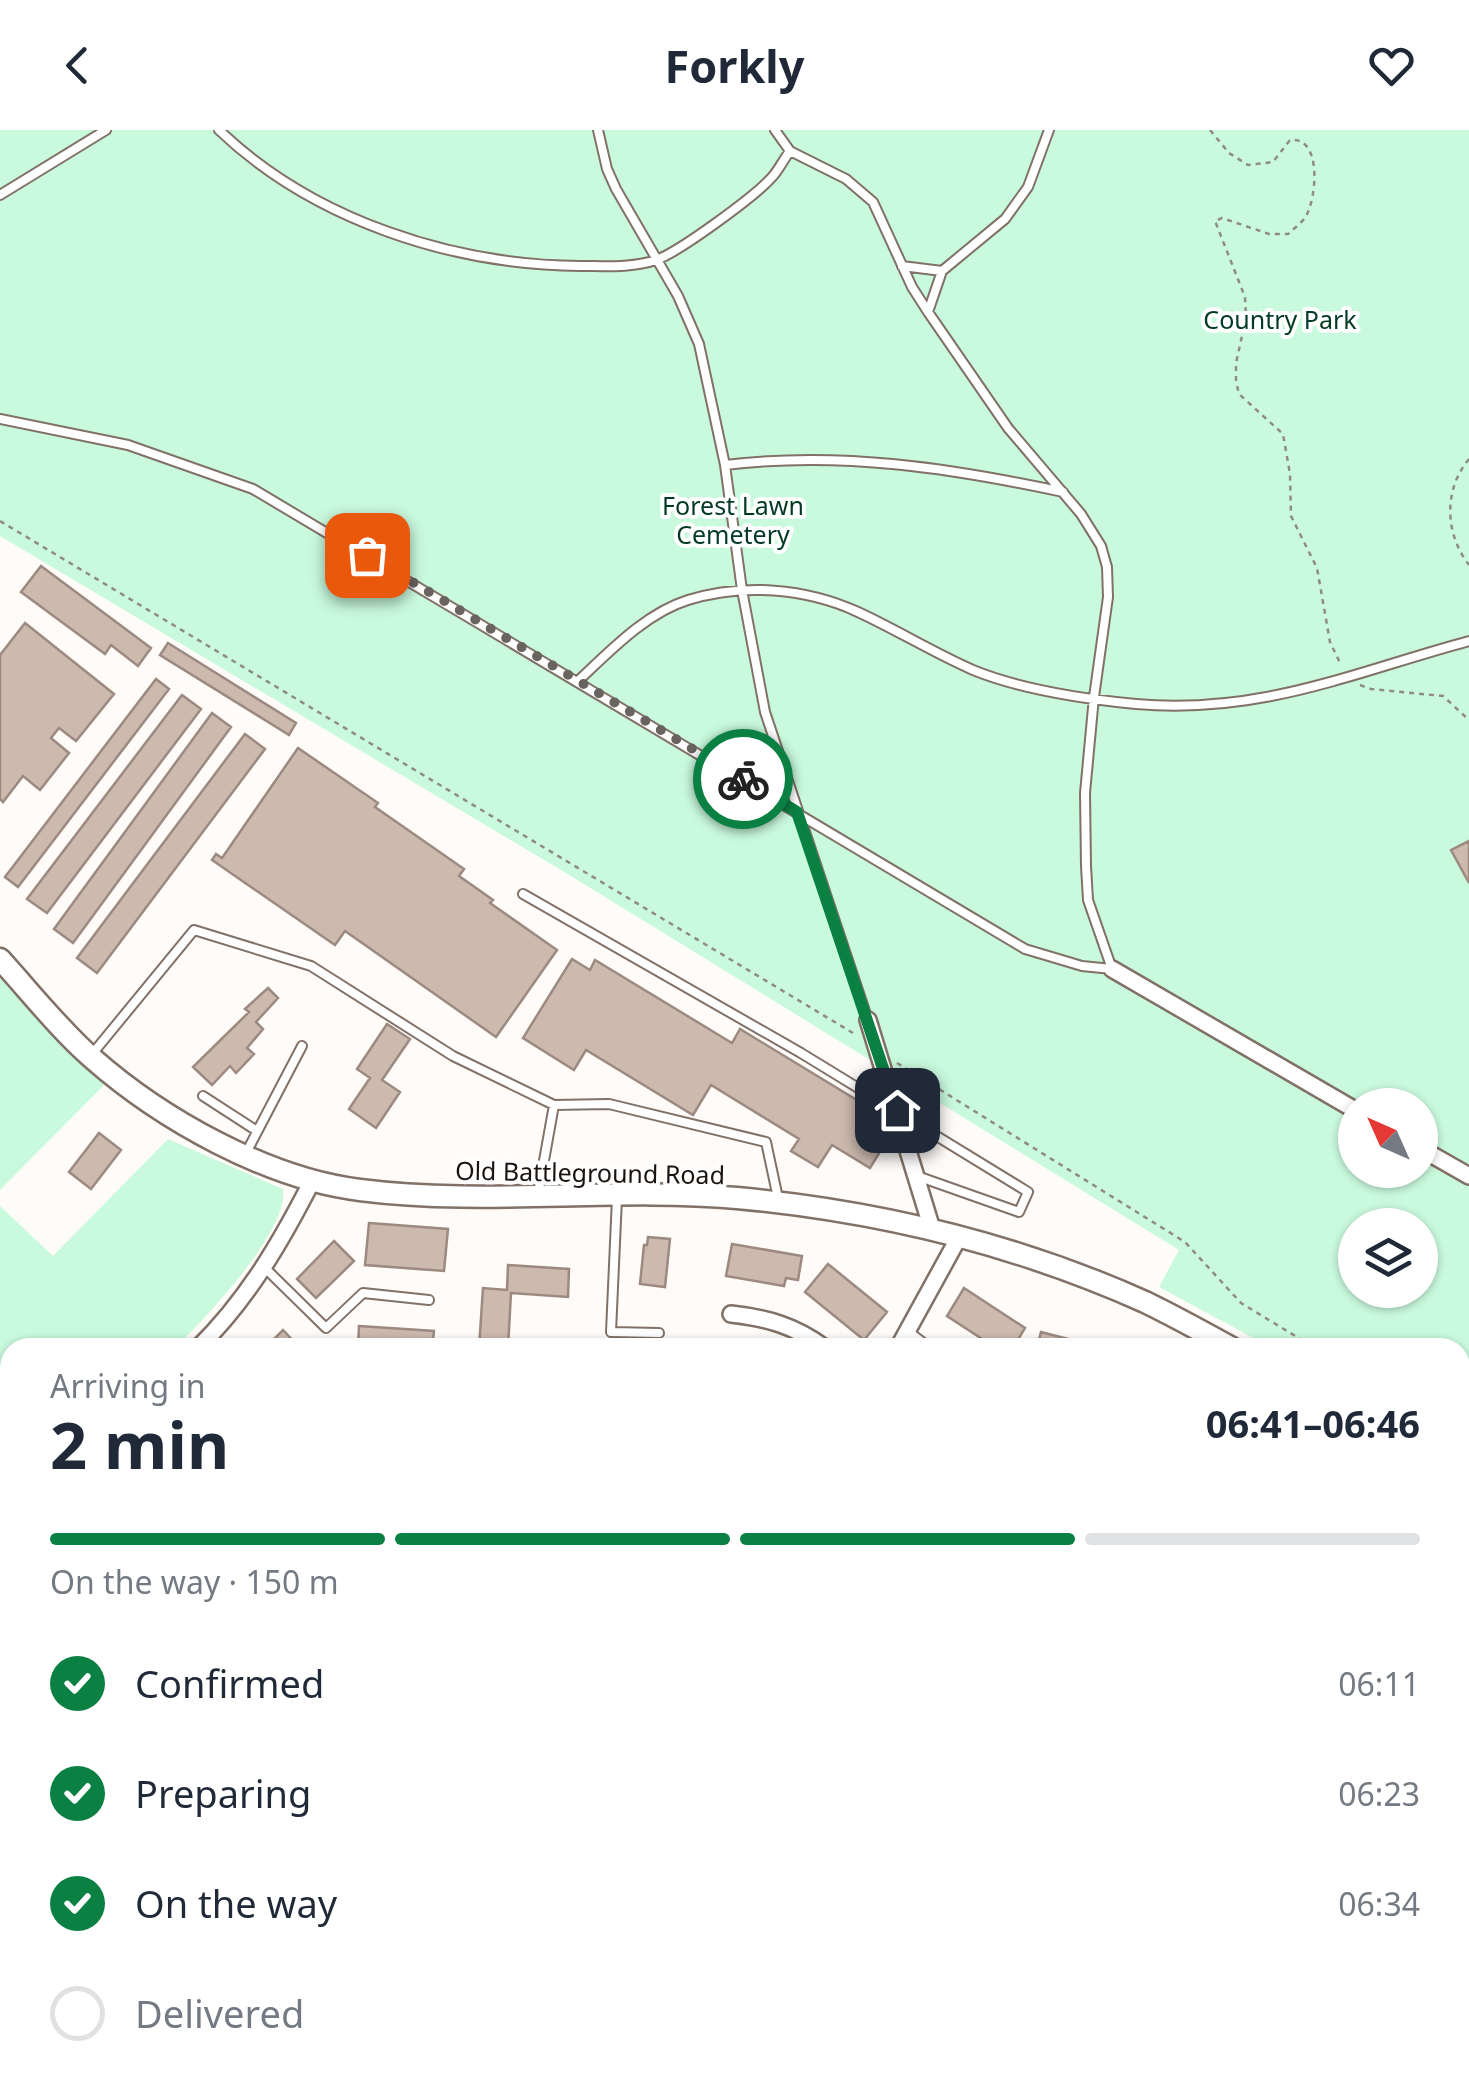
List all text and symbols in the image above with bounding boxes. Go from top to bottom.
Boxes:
text: Forkly [665,35,804,96]
icon: back [50,38,105,93]
icon: heart [1364,38,1419,93]
park label: Country Park [1203,302,1357,336]
park label: Forest Lawn Cemetery [662,488,804,551]
pin [325,513,410,598]
icon: bag [340,528,395,583]
courier [693,729,793,829]
icon: bike [716,752,771,807]
pin [855,1068,940,1153]
icon: home [870,1083,925,1138]
north arrow [1338,1088,1438,1188]
map controls [1338,1088,1438,1308]
street label: Old Battleground Road [455,1153,725,1191]
button: layers [1338,1208,1438,1308]
text: Arriving in [50,1364,205,1407]
text: 06:41–06:46 [1206,1397,1420,1449]
text: 2 min [50,1400,229,1488]
text: On the way · 150 m [50,1560,339,1603]
icon: check [50,1656,105,1711]
text: Confirmed [135,1657,324,1709]
text: 06:11 [1338,1662,1420,1705]
icon: check [50,1766,105,1821]
text: Preparing [135,1767,311,1819]
text: 06:23 [1338,1772,1420,1815]
icon: check [50,1876,105,1931]
text: On the way [135,1877,337,1929]
text: 06:34 [1338,1882,1420,1925]
text: Delivered [135,1987,304,2039]

